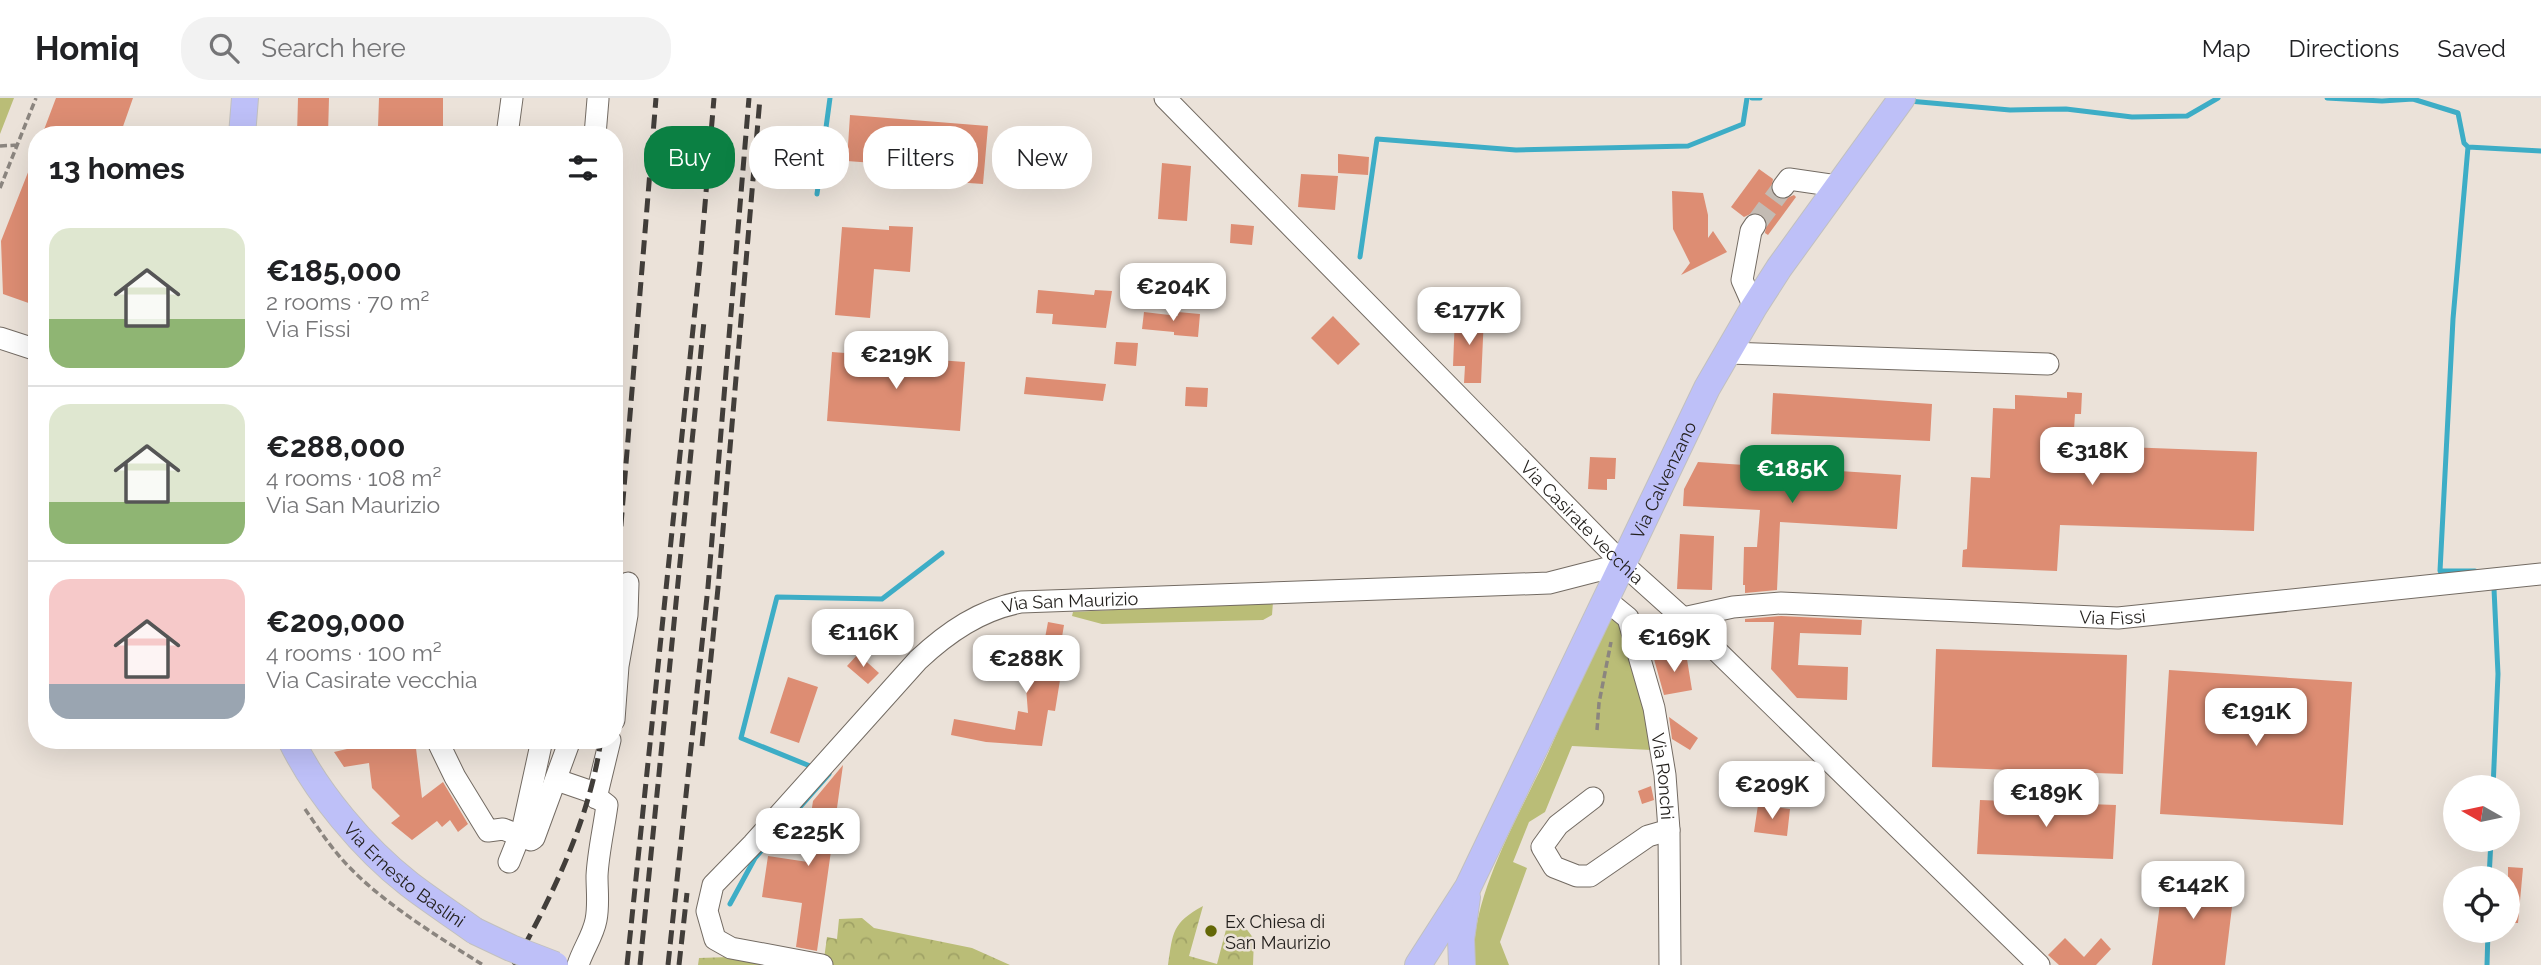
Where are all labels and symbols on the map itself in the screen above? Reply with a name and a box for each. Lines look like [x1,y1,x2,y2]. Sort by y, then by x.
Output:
pin: €204K [1124,264,1222,323]
pin: €177K [1420,288,1518,347]
pin: €219K [847,331,945,391]
street label: Via Calvenzano [1626,418,1700,542]
pin: €318K [2043,428,2141,487]
pin: €185K [1743,446,1841,505]
street label: Via Casirate vecchia [1516,456,1648,588]
street label: Via San Maurizio [1000,587,1139,617]
street label: Via Fissi [2079,605,2147,629]
pin: €116K [814,610,912,669]
pin: €169K [1625,614,1723,674]
pin: €288K [977,636,1075,695]
pin: €191K [2207,688,2305,748]
street label: Via Ronchi [1648,731,1679,820]
pin: €209K [1723,762,1821,821]
pin: €189K [1997,770,2095,829]
north arrow [2443,775,2520,852]
pin: €225K [759,808,857,868]
street label: Via Ernesto Baslini [340,817,469,931]
pin: €142K [2144,862,2242,921]
place label: Ex Chiesa di San Maurizio [1225,911,1331,953]
marker: Ex Chiesa di San Maurizio [1203,923,1219,939]

